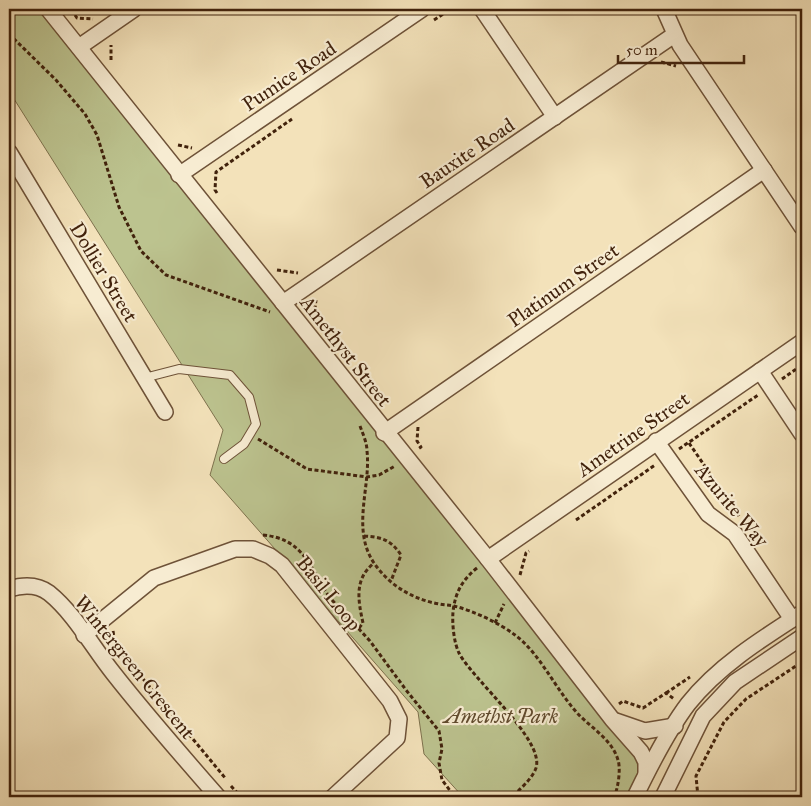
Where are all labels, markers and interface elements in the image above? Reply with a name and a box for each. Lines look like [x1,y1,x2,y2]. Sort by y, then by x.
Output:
scale bar [618,32,745,64]
street label: Pumice Road [238,36,340,116]
text: 50 m [626,41,658,59]
street label: Bauxite Road [415,113,519,193]
street label: Dollier Street [65,218,143,326]
street label: Platinum Street [503,238,623,332]
street label: Amethyst Street [295,290,397,411]
street label: Ametrine Street [571,386,694,482]
street label: Azurite Way [690,458,774,552]
street label: Basil Loop [292,551,366,635]
street label: Wintergreen Crescent [69,590,200,744]
park label: Amethst Park [442,704,558,728]

